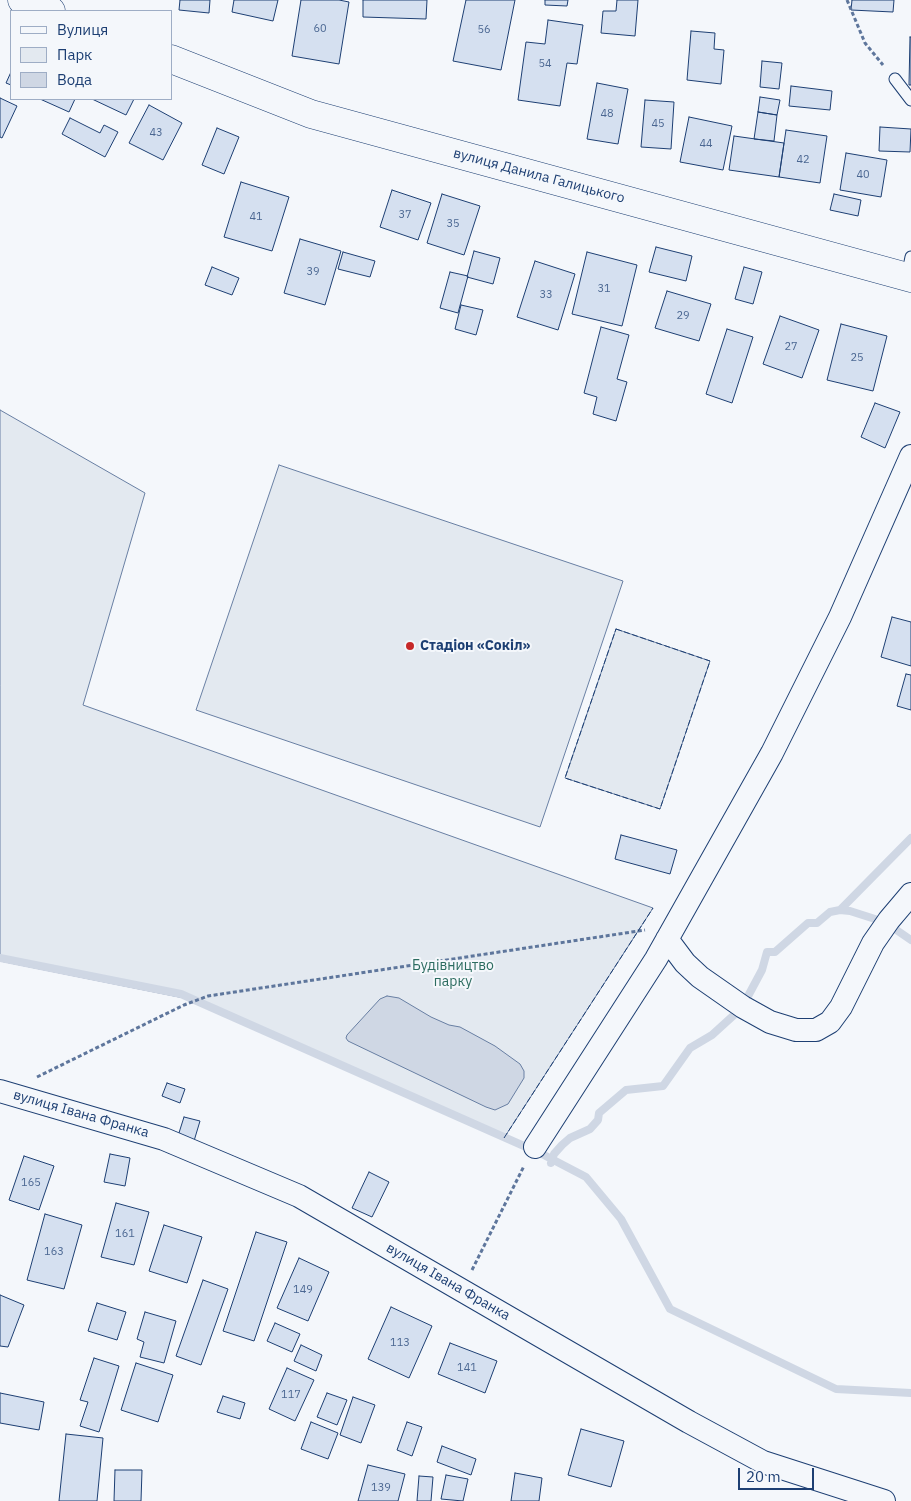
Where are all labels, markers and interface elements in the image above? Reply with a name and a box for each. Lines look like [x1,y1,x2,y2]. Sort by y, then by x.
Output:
legend [10,10,172,100]
text: Вулиця [57,20,108,39]
house number: 60 [313,22,327,36]
house number: 56 [477,23,491,37]
text: Парк [57,45,92,64]
house number: 54 [538,57,552,71]
text: Вода [57,70,92,89]
house number: 48 [600,107,614,121]
house number: 45 [651,117,665,131]
house number: 43 [149,126,163,140]
house number: 44 [699,137,713,151]
street label: вулиця Данила Галицького [451,145,627,207]
house number: 42 [796,153,810,167]
house number: 40 [856,168,870,182]
house number: 37 [398,208,412,222]
house number: 41 [249,210,263,224]
house number: 35 [446,217,460,231]
house number: 39 [306,265,320,279]
house number: 31 [597,282,611,296]
house number: 33 [539,288,553,302]
house number: 29 [676,309,690,323]
house number: 27 [784,340,798,354]
house number: 25 [850,351,864,365]
place label: Стадіон «Сокіл» [420,638,530,654]
marker: Стадіон «Сокіл» [404,640,416,652]
park label: Будівництво парку [412,958,494,990]
street label: вулиця Івана Франка [11,1087,151,1141]
house number: 165 [21,1176,41,1190]
house number: 161 [115,1227,135,1241]
street label: вулиця Івана Франка [383,1240,513,1324]
house number: 163 [44,1245,64,1259]
house number: 149 [293,1283,313,1297]
house number: 113 [390,1336,410,1350]
house number: 141 [457,1361,477,1375]
house number: 117 [281,1388,301,1402]
scale bar [741,1458,817,1490]
text: 20 m [746,1467,781,1486]
house number: 139 [371,1481,391,1495]

